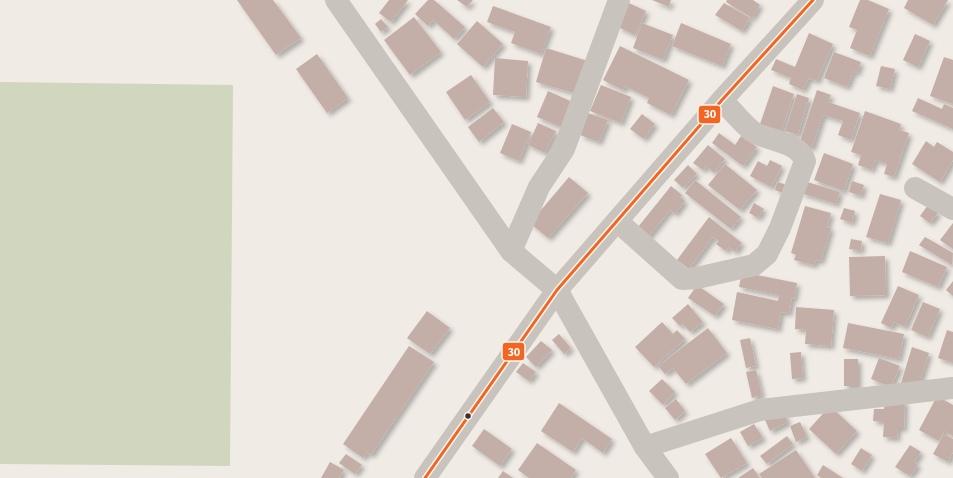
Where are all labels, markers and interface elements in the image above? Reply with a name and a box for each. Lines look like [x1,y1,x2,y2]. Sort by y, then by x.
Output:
line badge: 30 [698,105,721,124]
text: 30 [703,108,717,121]
line badge: 30 [502,342,525,361]
text: 30 [507,346,521,359]
unlabelled marker [463,411,473,421]

